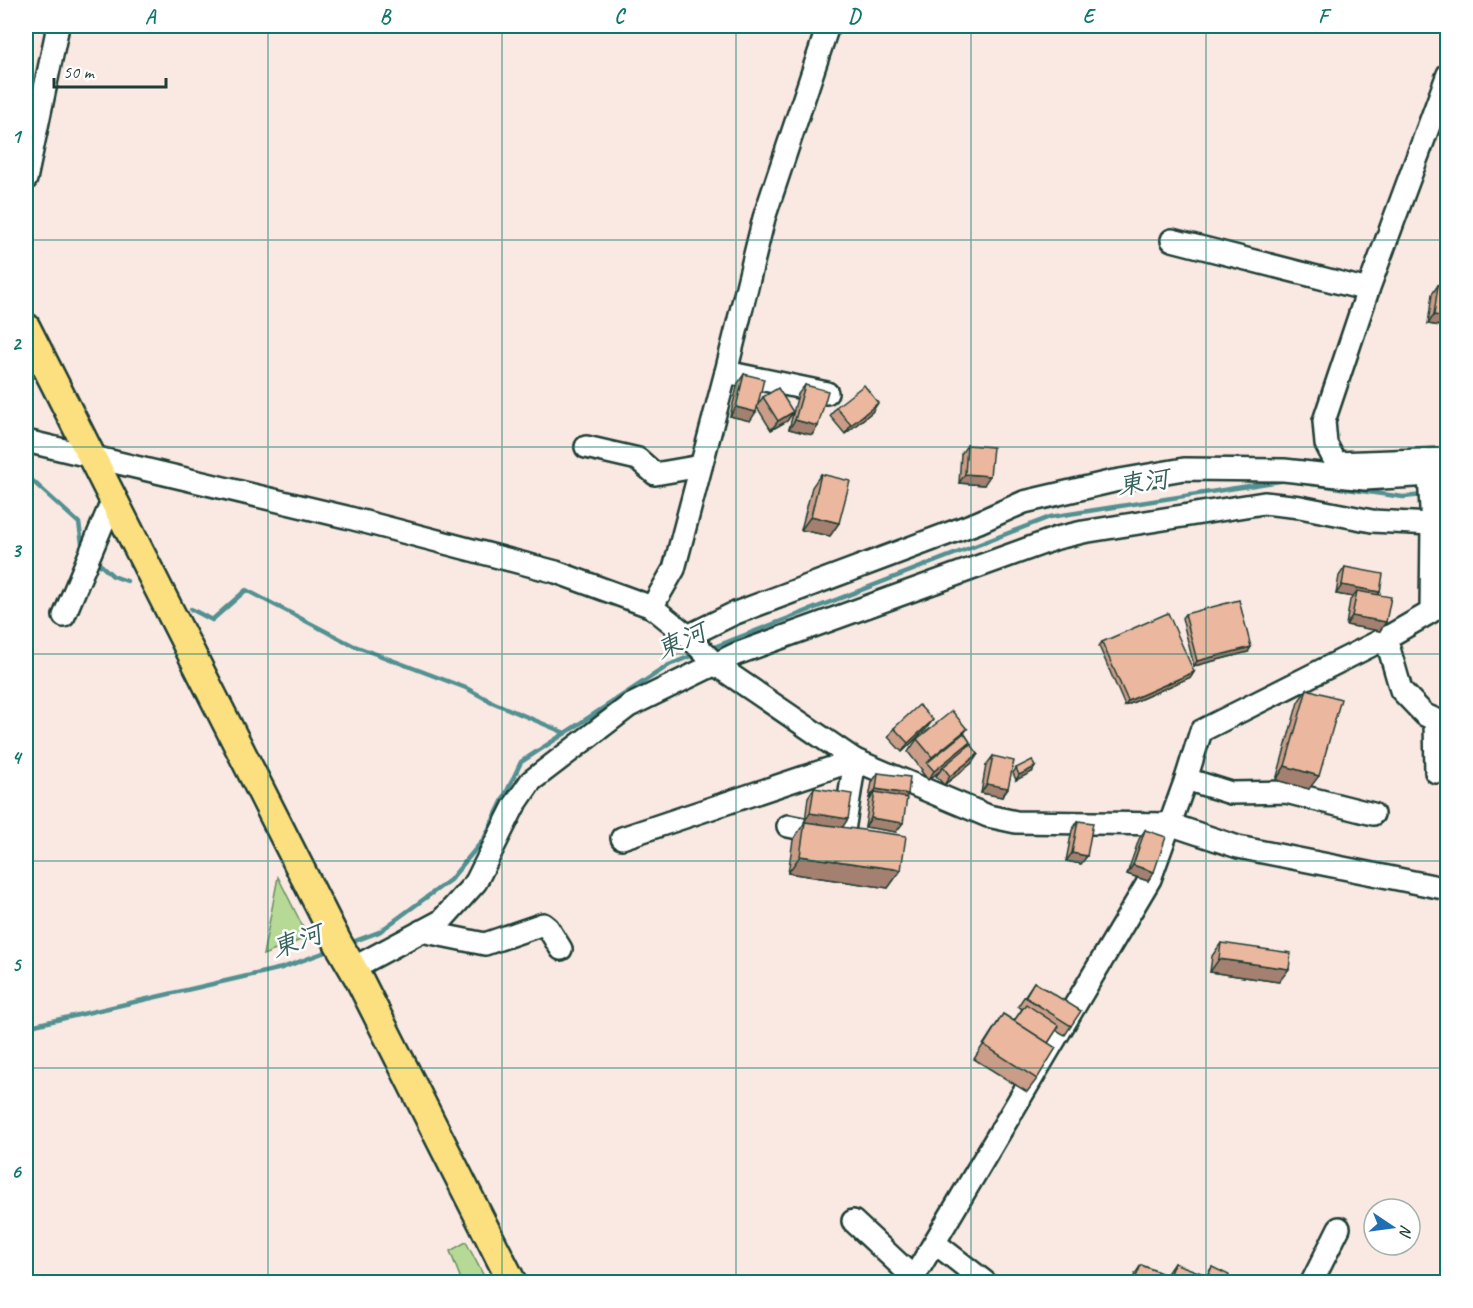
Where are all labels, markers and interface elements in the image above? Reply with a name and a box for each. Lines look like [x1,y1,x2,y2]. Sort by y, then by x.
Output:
text: A [145,4,157,29]
text: B [380,4,392,29]
text: C [614,4,626,29]
text: D [848,4,862,29]
text: E [1083,4,1097,29]
text: F [1318,4,1332,29]
scale bar [54,51,166,89]
text: 50 m [63,61,96,83]
text: 1 [12,124,23,149]
text: 2 [12,331,23,356]
water label: 東河 [1115,461,1175,502]
text: 3 [12,538,23,563]
water label: 東河 [651,614,715,667]
text: 4 [12,745,24,770]
water label: 東河 [267,916,331,965]
text: 5 [12,952,23,977]
text: 6 [11,1159,22,1184]
north arrow [1362,1197,1422,1257]
text: N [1394,1223,1416,1240]

